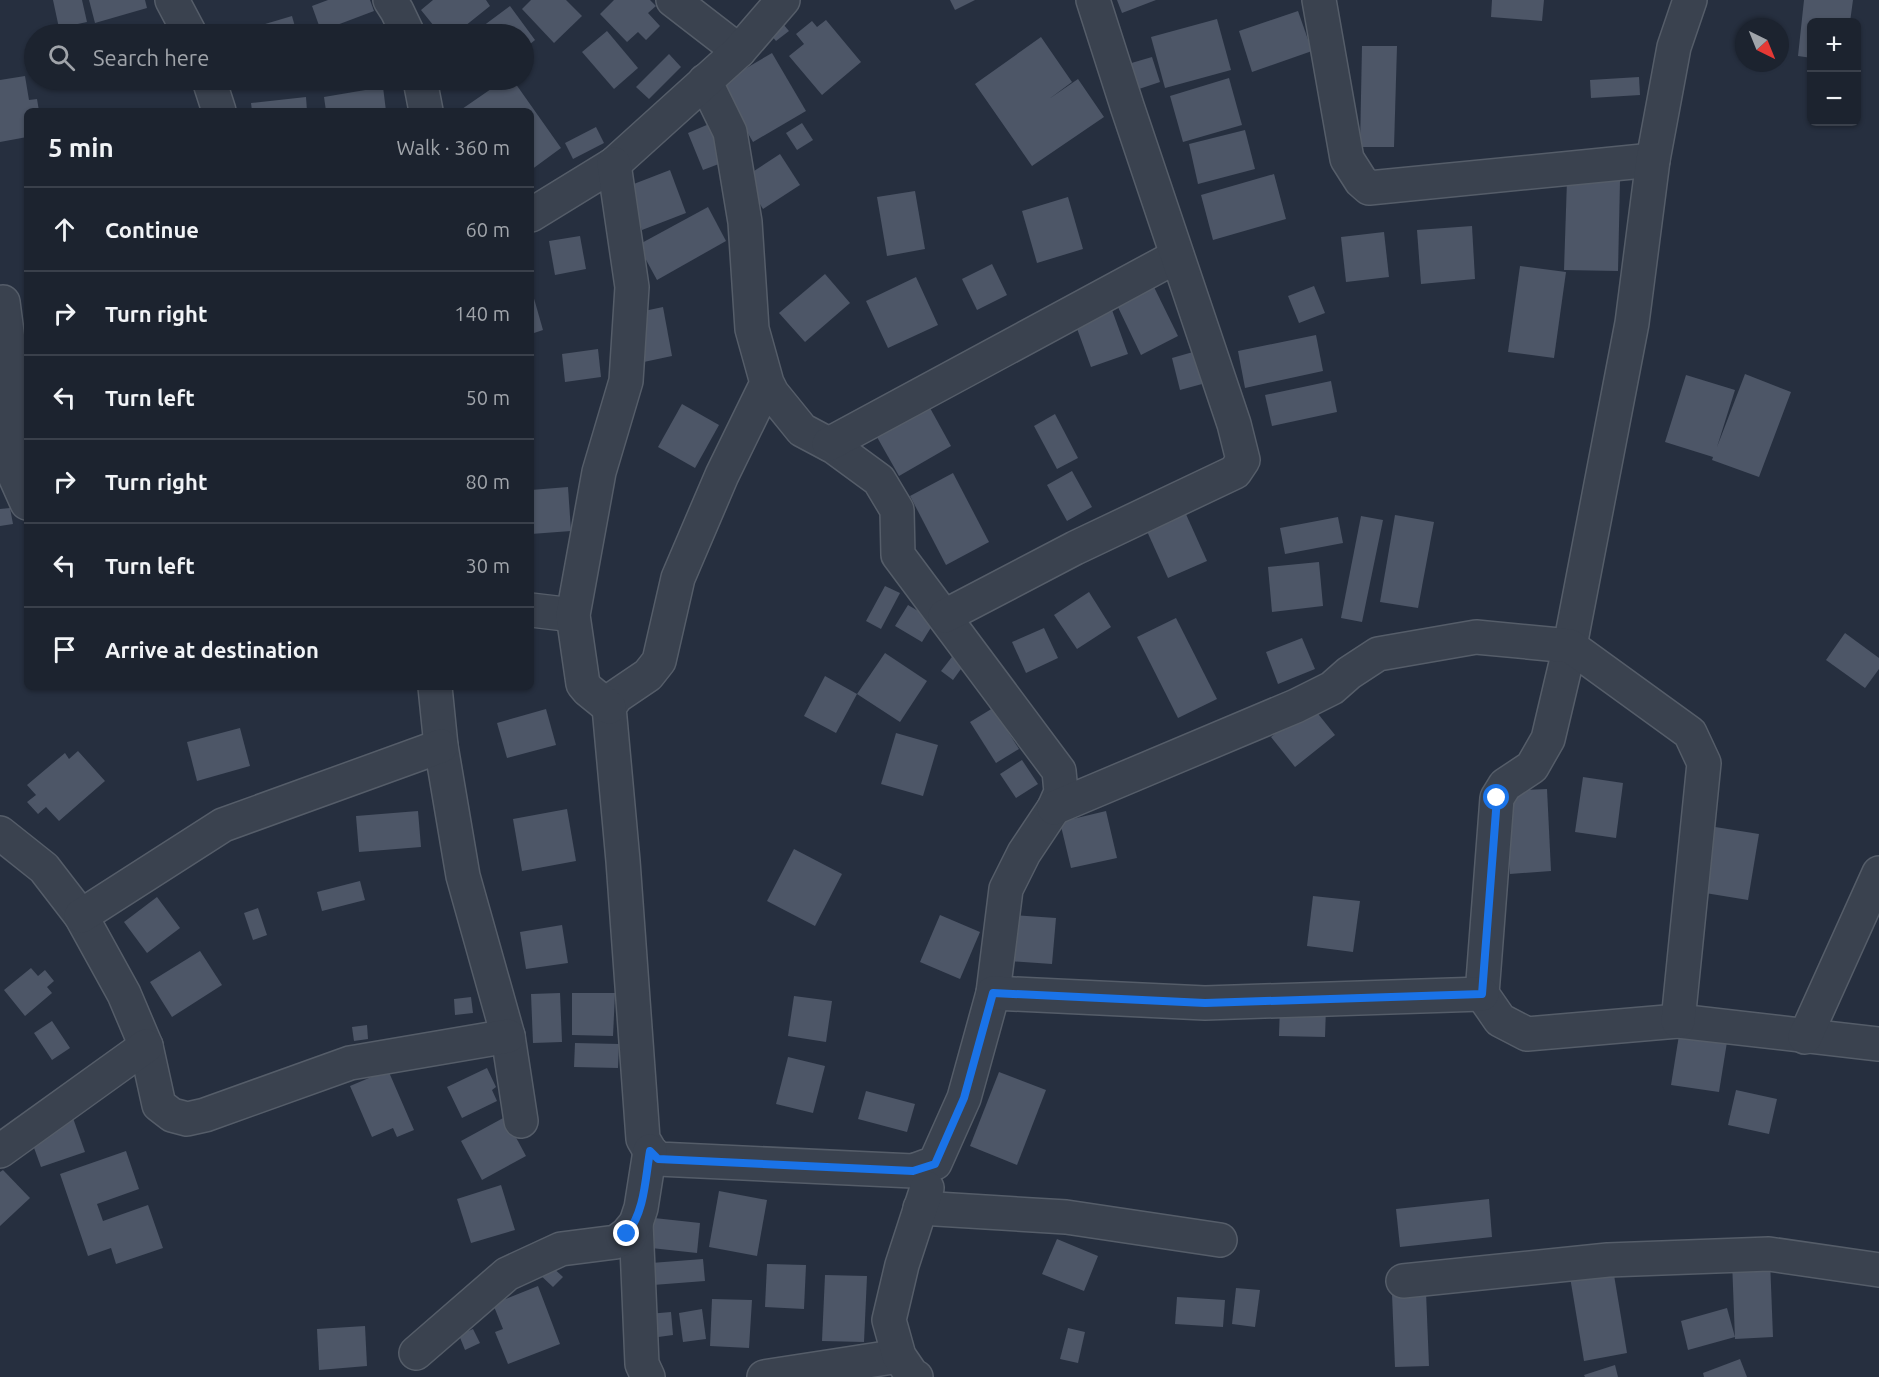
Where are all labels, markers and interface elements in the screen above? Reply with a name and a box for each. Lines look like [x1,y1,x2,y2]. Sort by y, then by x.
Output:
north arrow [1735,18,1789,72]
map controls [1807,18,1861,126]
button: + [1807,18,1861,72]
search box [24,24,534,90]
icon: search [45,41,78,74]
text: Search here [93,45,209,70]
button: − [1807,72,1861,126]
text: 5 min [48,133,114,162]
text: Walk · 360 m [397,136,510,159]
icon: ahead [48,213,81,246]
text: Continue [105,217,199,242]
text: 60 m [466,218,510,241]
icon: right [48,297,81,330]
text: Turn right [105,301,207,326]
text: 140 m [454,302,510,325]
icon: left [48,381,81,414]
text: Turn left [105,385,195,410]
text: 50 m [466,386,510,409]
icon: right [48,465,81,498]
text: Turn right [105,469,207,494]
text: 80 m [466,470,510,493]
icon: left [48,549,81,582]
text: Turn left [105,553,195,578]
text: 30 m [466,554,510,577]
icon: arrive [48,633,81,666]
text: Arrive at destination [105,637,319,662]
route start [1483,784,1509,810]
route end [613,1220,639,1246]

